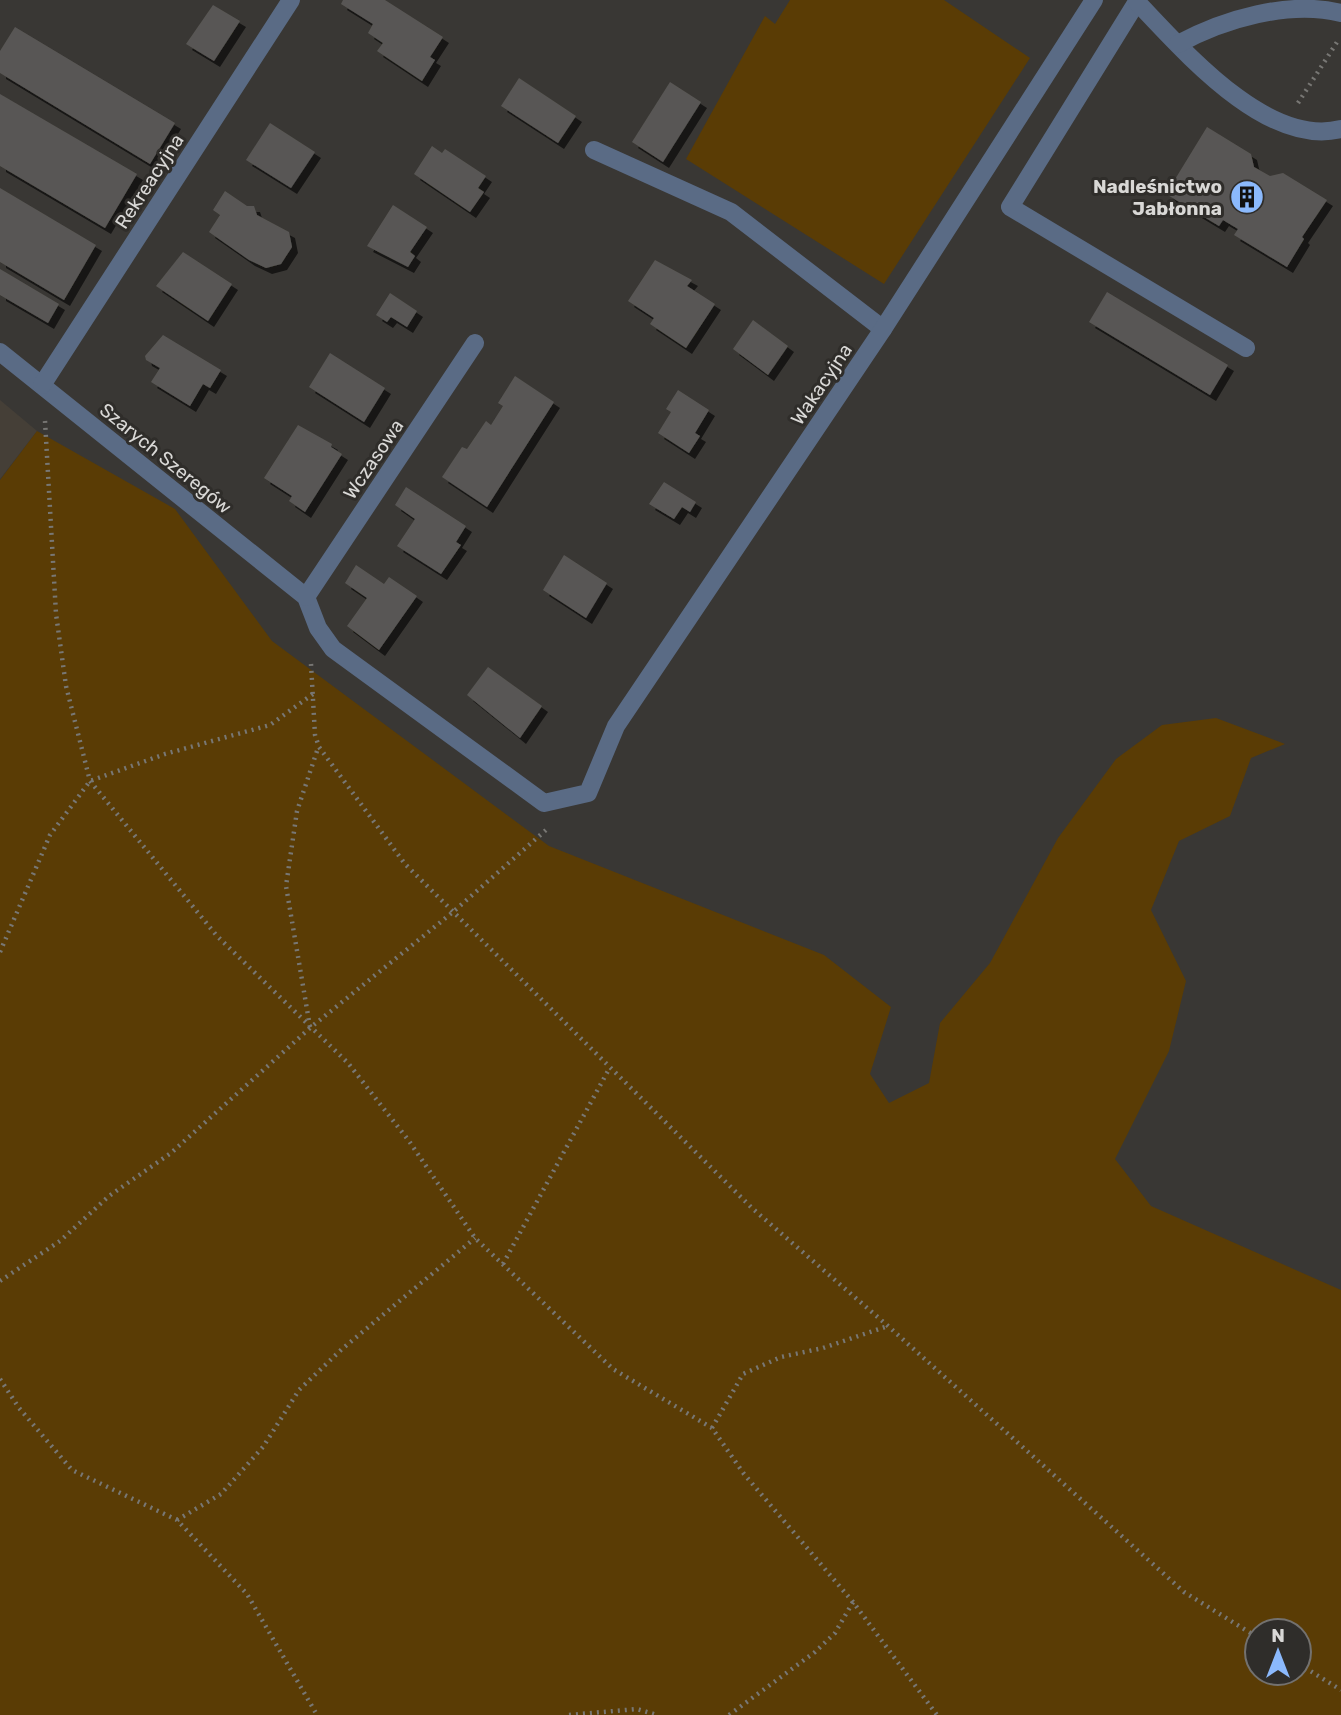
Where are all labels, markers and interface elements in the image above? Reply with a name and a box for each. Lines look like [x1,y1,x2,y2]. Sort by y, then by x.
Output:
street label: Rekreacyjna [110,130,189,233]
place label: Nadleśnictwo Jabłonna [1093,175,1222,220]
building icon: Nadleśnictwo Jabłonna [1228,178,1266,216]
street label: Wakacyjna [786,339,857,429]
street label: Szarych Szeregów [95,398,236,519]
street label: Wczasowa [338,415,408,504]
north arrow [1243,1617,1313,1687]
text: N [1271,1624,1285,1647]

